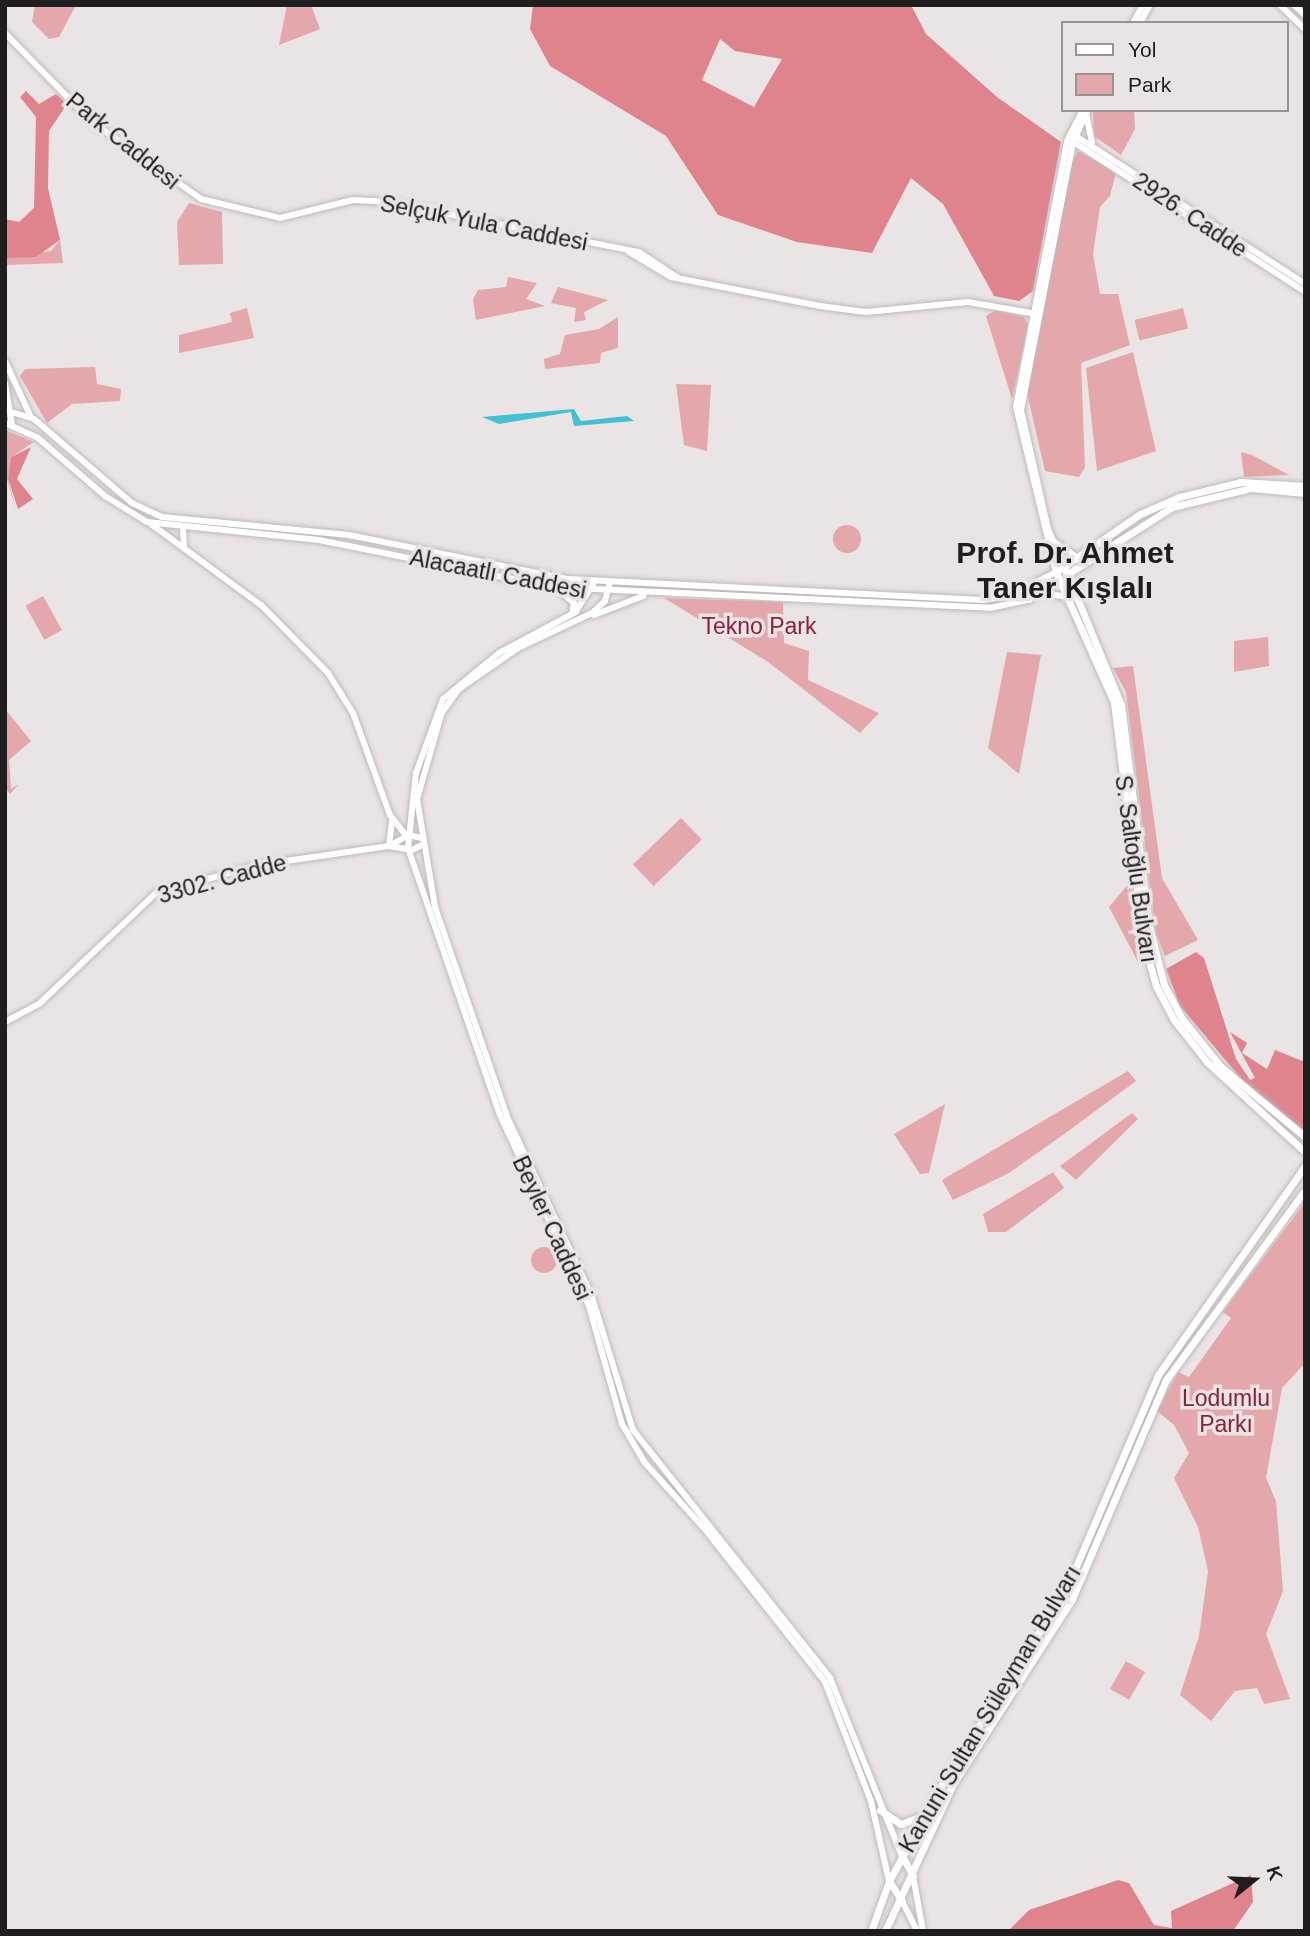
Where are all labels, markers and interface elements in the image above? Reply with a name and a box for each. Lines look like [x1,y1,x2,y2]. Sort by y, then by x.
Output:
legend [1062,21,1289,112]
text: Yol [1128,38,1156,61]
text: Park [1128,73,1171,96]
street label: Park Caddesi [61,87,185,195]
street label: 2926. Cadde [1128,167,1252,263]
street label: Selçuk Yula Caddesi [378,189,590,257]
district label: Prof. Dr. Ahmet Taner Kışlalı [956,535,1174,606]
street label: Alacaatlı Caddesi [408,543,588,605]
park label: Tekno Park [701,612,817,640]
street label: S. Saltoğlu Bulvarı [1109,773,1163,965]
street label: 3302. Cadde [155,849,289,909]
street label: Beyler Caddesi [507,1151,597,1305]
park label: Lodumlu Parkı [1182,1384,1270,1438]
street label: Kanuni Sultan Süleyman Bulvarı [893,1561,1087,1857]
north arrow [1219,1845,1289,1915]
text: K [1262,1864,1287,1883]

